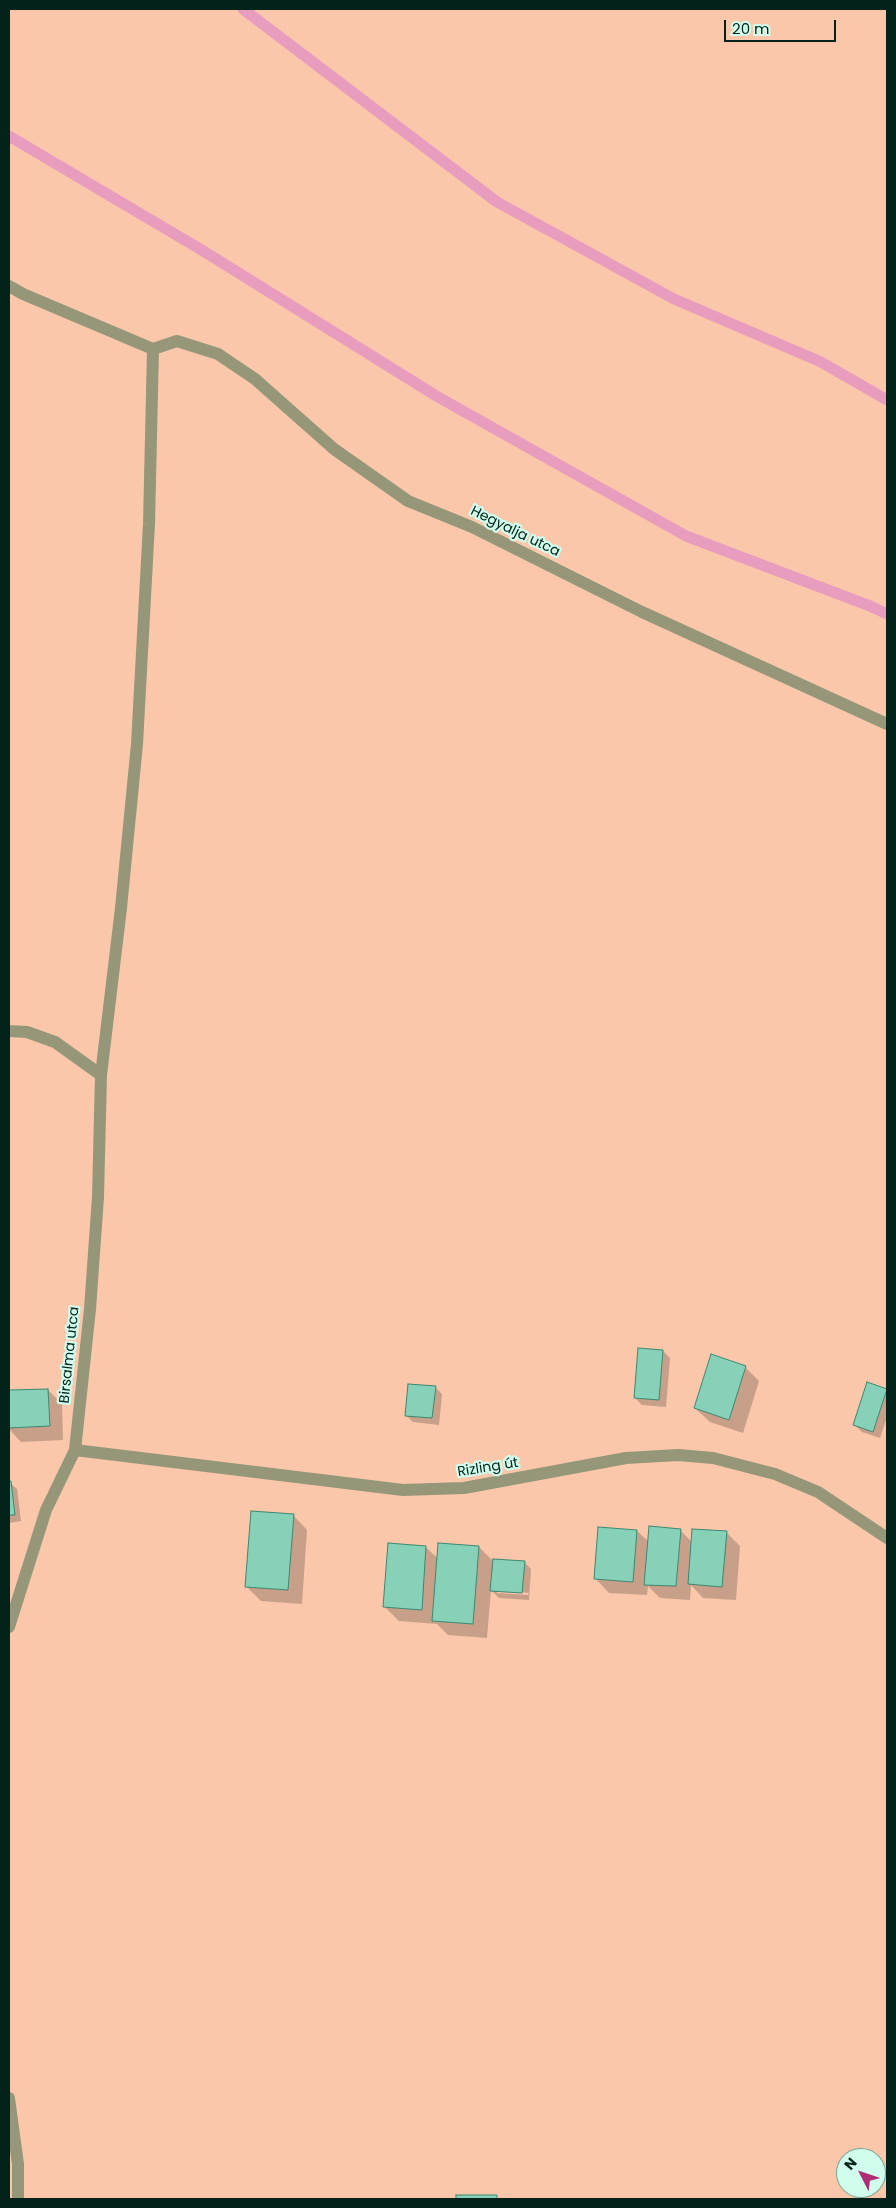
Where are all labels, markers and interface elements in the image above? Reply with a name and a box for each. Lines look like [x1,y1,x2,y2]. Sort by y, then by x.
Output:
scale bar [726,10,838,42]
text: 20 m [732,18,770,39]
street label: Hegyalja utca [468,503,562,561]
street label: Birsalma utca [57,1306,83,1404]
street label: Rizling út [456,1455,520,1481]
north arrow [836,2148,886,2198]
text: N [839,2153,861,2174]

